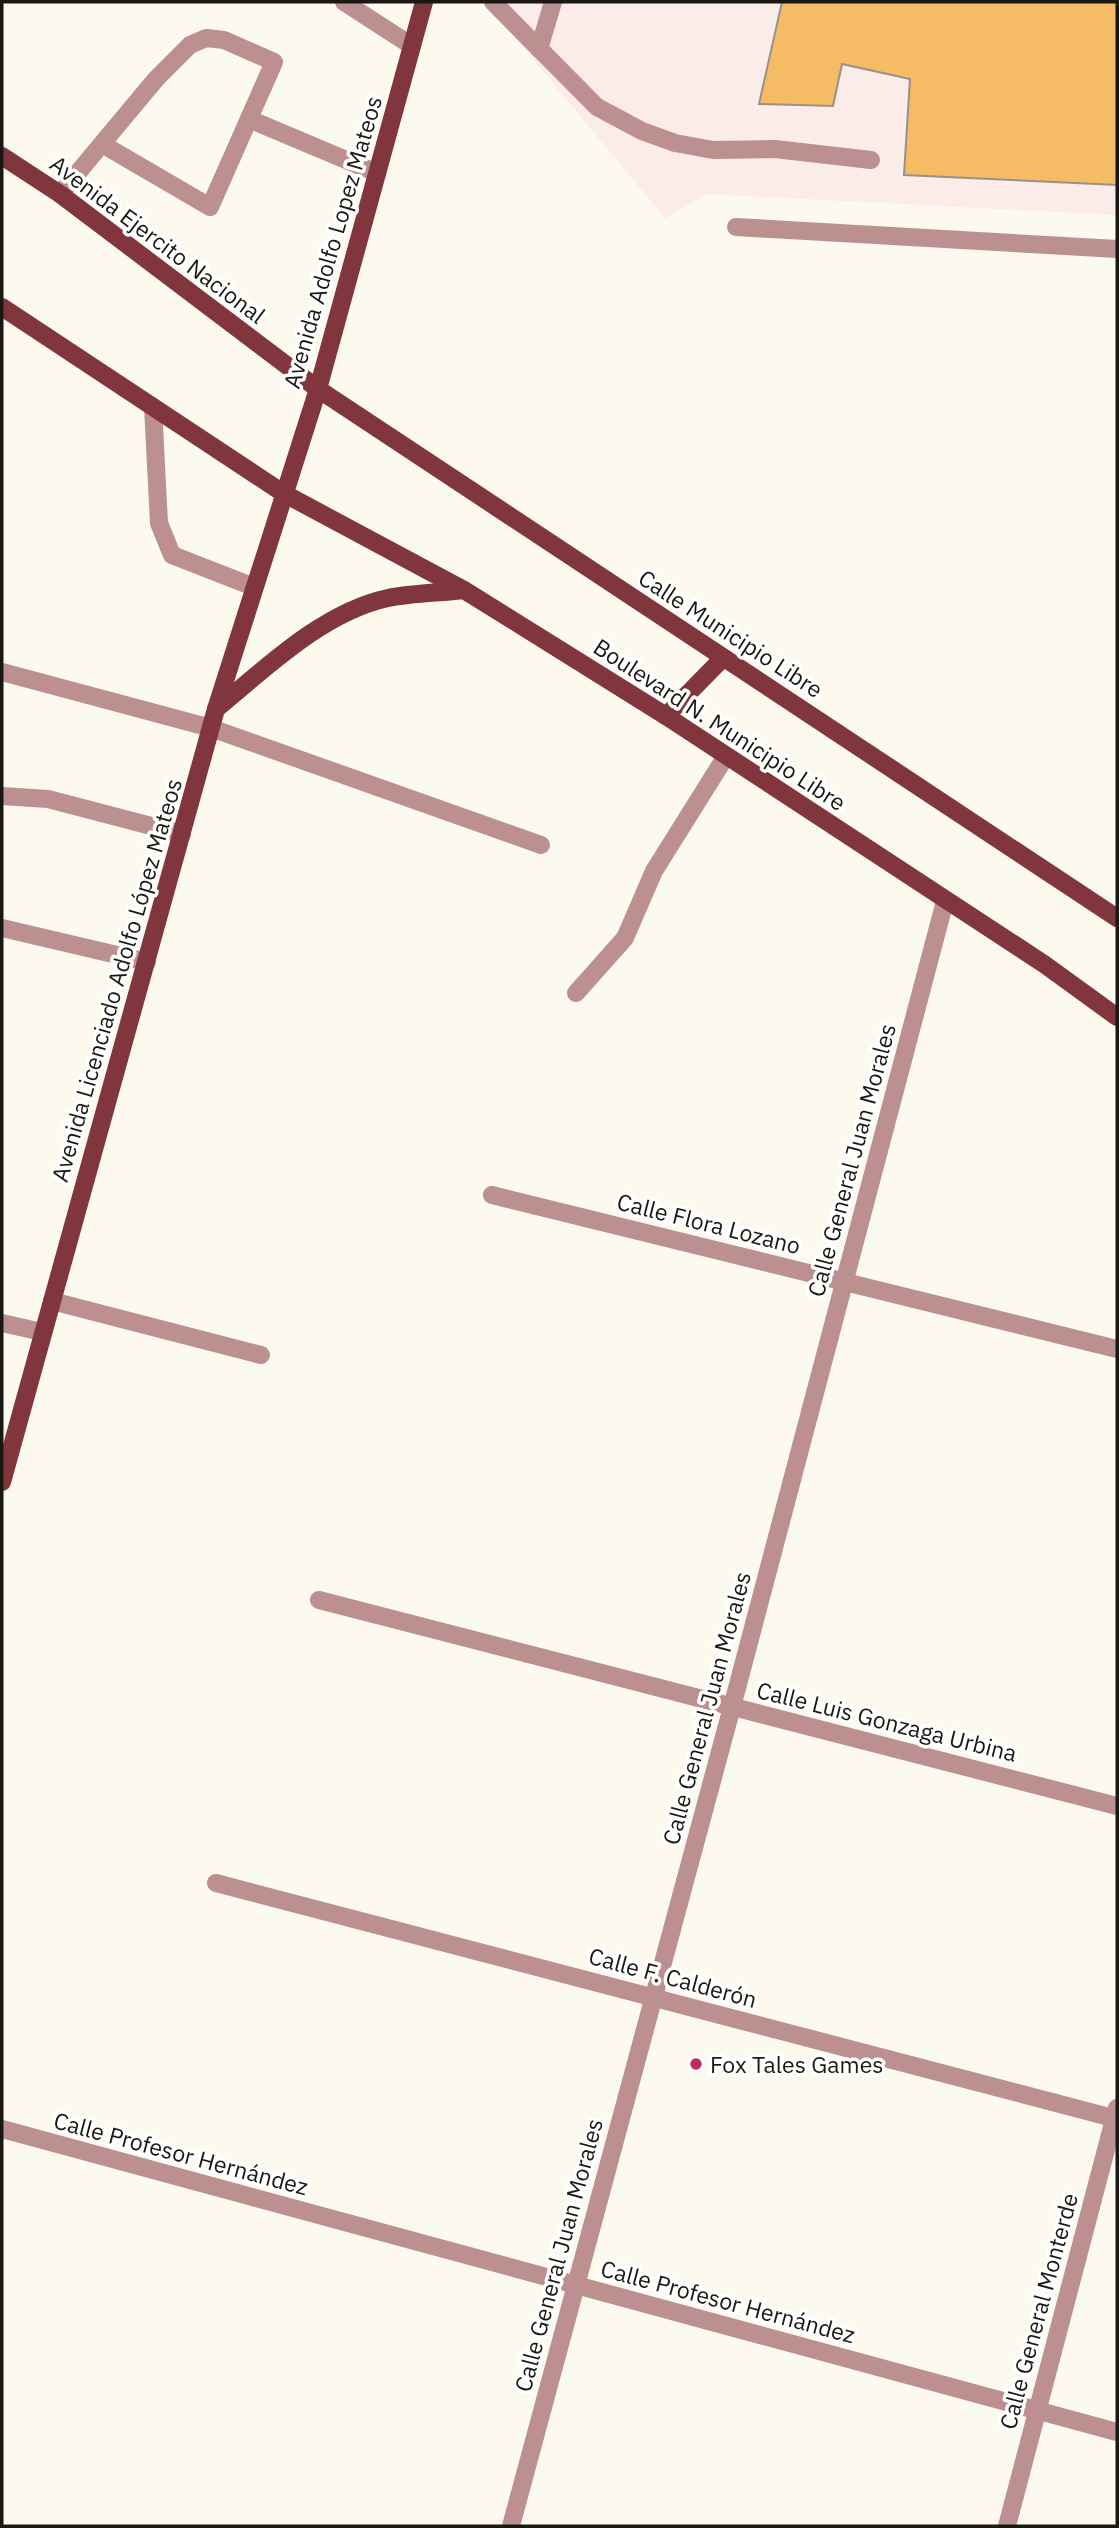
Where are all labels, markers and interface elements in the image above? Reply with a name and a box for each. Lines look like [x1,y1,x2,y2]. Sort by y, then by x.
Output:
street label: Avenida Adolfo Lopez Mateos [276,92,388,392]
street label: Avenida Ejercito Nacional [44,148,272,330]
street label: Calle Municipio Libre [633,562,829,704]
street label: Boulevard N. Municipio Libre [588,631,852,817]
street label: Avenida Licenciado Adolfo López Mateos [44,775,188,1185]
street label: Calle General Juan Morales [800,1020,902,1300]
street label: Calle Flora Lozano [614,1186,804,1260]
street label: Calle General Juan Morales [655,1568,757,1848]
street label: Calle Luis Gonzaga Urbina [754,1674,1020,1768]
street label: Calle F. Calderón [586,1940,760,2014]
place label: Fox Tales Games [710,2049,884,2079]
marker: Fox Tales Games [688,2056,704,2072]
street label: Calle Profesor Hernández [51,2105,311,2201]
street label: Calle General Juan Morales [507,2115,609,2395]
street label: Calle General Monterde [992,2190,1084,2432]
street label: Calle Profesor Hernández [598,2253,858,2349]

